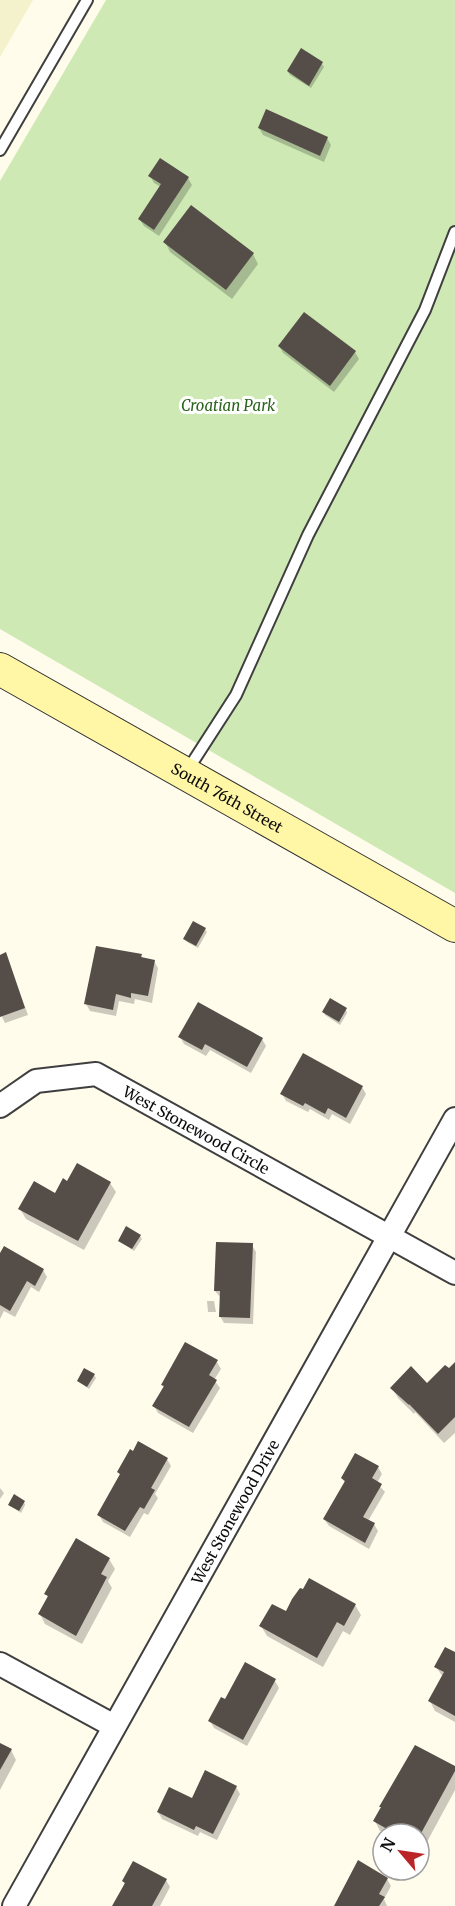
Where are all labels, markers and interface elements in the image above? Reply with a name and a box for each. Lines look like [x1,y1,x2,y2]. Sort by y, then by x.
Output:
park label: Croatian Park [181,396,276,415]
street label: South 76th Street [168,758,287,836]
street label: West Stonewood Circle [119,1081,273,1178]
street label: West Stonewood Drive [186,1436,283,1588]
north arrow [371,1822,431,1882]
text: N [376,1834,400,1855]

